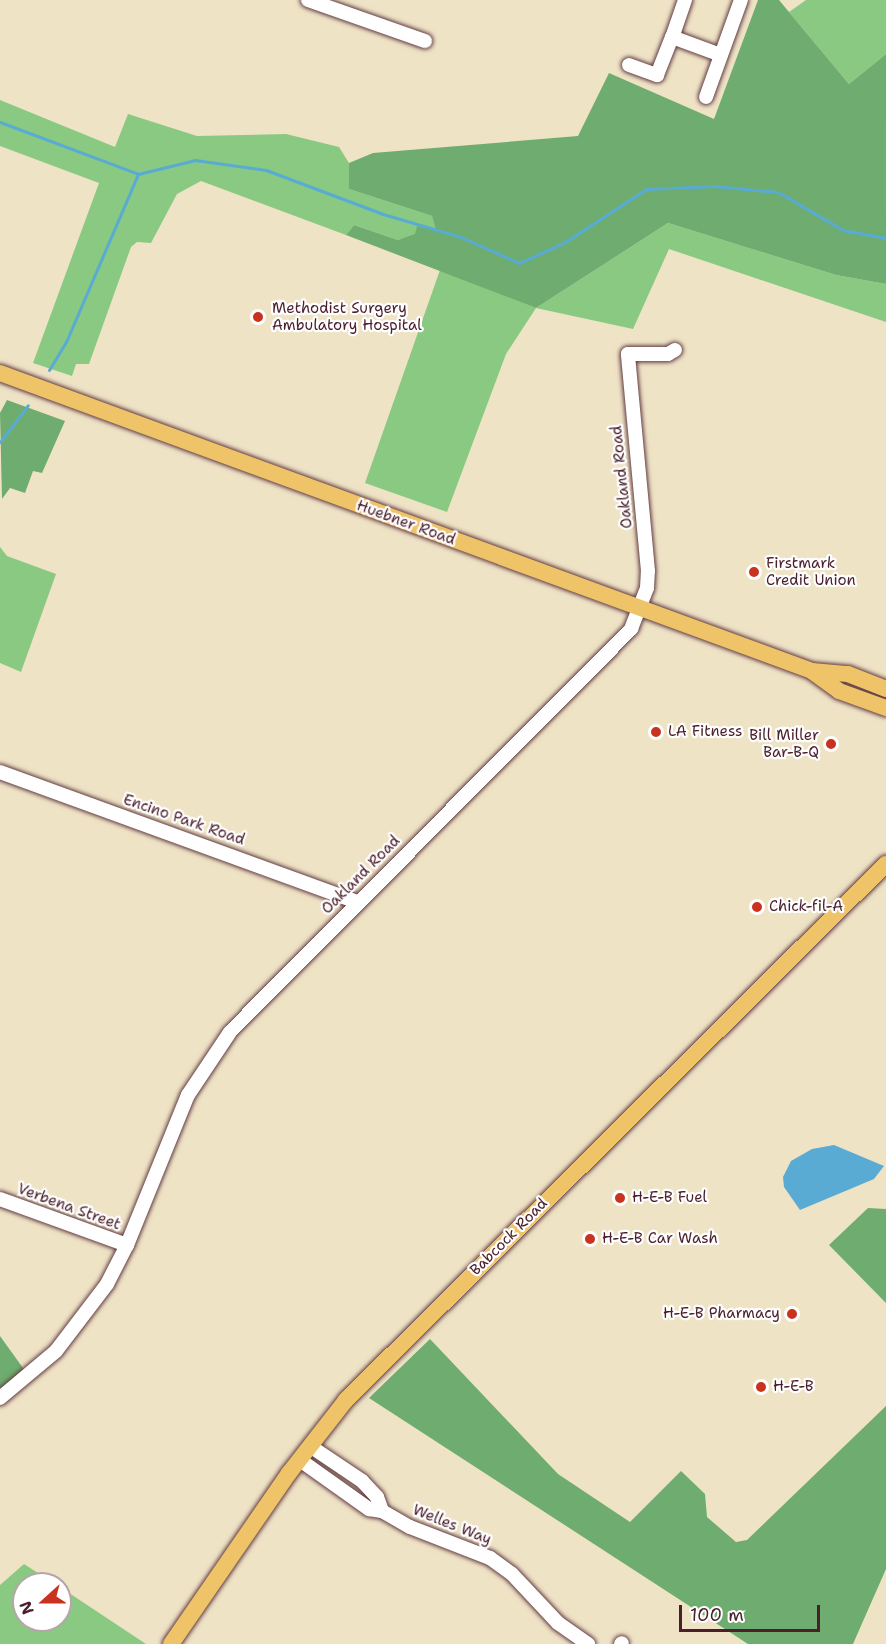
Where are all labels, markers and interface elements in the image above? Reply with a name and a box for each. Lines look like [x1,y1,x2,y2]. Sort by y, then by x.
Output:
place label: Methodist Surgery Ambulatory Hospital [272,299,422,334]
marker: Methodist Surgery Ambulatory Hospital [249,308,267,326]
street label: Oakland Road [608,425,636,529]
street label: Huebner Road [354,497,458,549]
place label: Firstmark Credit Union [766,554,856,589]
marker: Firstmark Credit Union [747,565,761,579]
place label: LA Fitness [668,723,742,741]
marker: LA Fitness [649,725,663,739]
place label: Bill Miller Bar-B-Q [749,726,819,761]
marker: Bill Miller Bar-B-Q [824,737,838,751]
street label: Encino Park Road [121,791,247,849]
street label: Oakland Road [318,832,404,918]
place label: Chick-fil-A [769,898,843,916]
marker: Chick-fil-A [750,900,764,914]
street label: Verbena Street [15,1180,123,1234]
place label: H-E-B Fuel [632,1189,707,1207]
marker: H-E-B Fuel [613,1191,627,1205]
street label: Babcock Road [467,1195,551,1279]
place label: H-E-B Car Wash [602,1230,718,1248]
marker: H-E-B Car Wash [583,1232,597,1246]
place label: H-E-B Pharmacy [663,1305,780,1323]
marker: H-E-B Pharmacy [785,1307,799,1321]
place label: H-E-B [773,1378,814,1396]
marker: H-E-B [754,1380,768,1394]
street label: Welles Way [410,1501,494,1549]
north arrow [12,1572,72,1632]
scale bar [682,1593,823,1631]
text: N [15,1598,39,1618]
text: 100 m [690,1603,744,1627]

